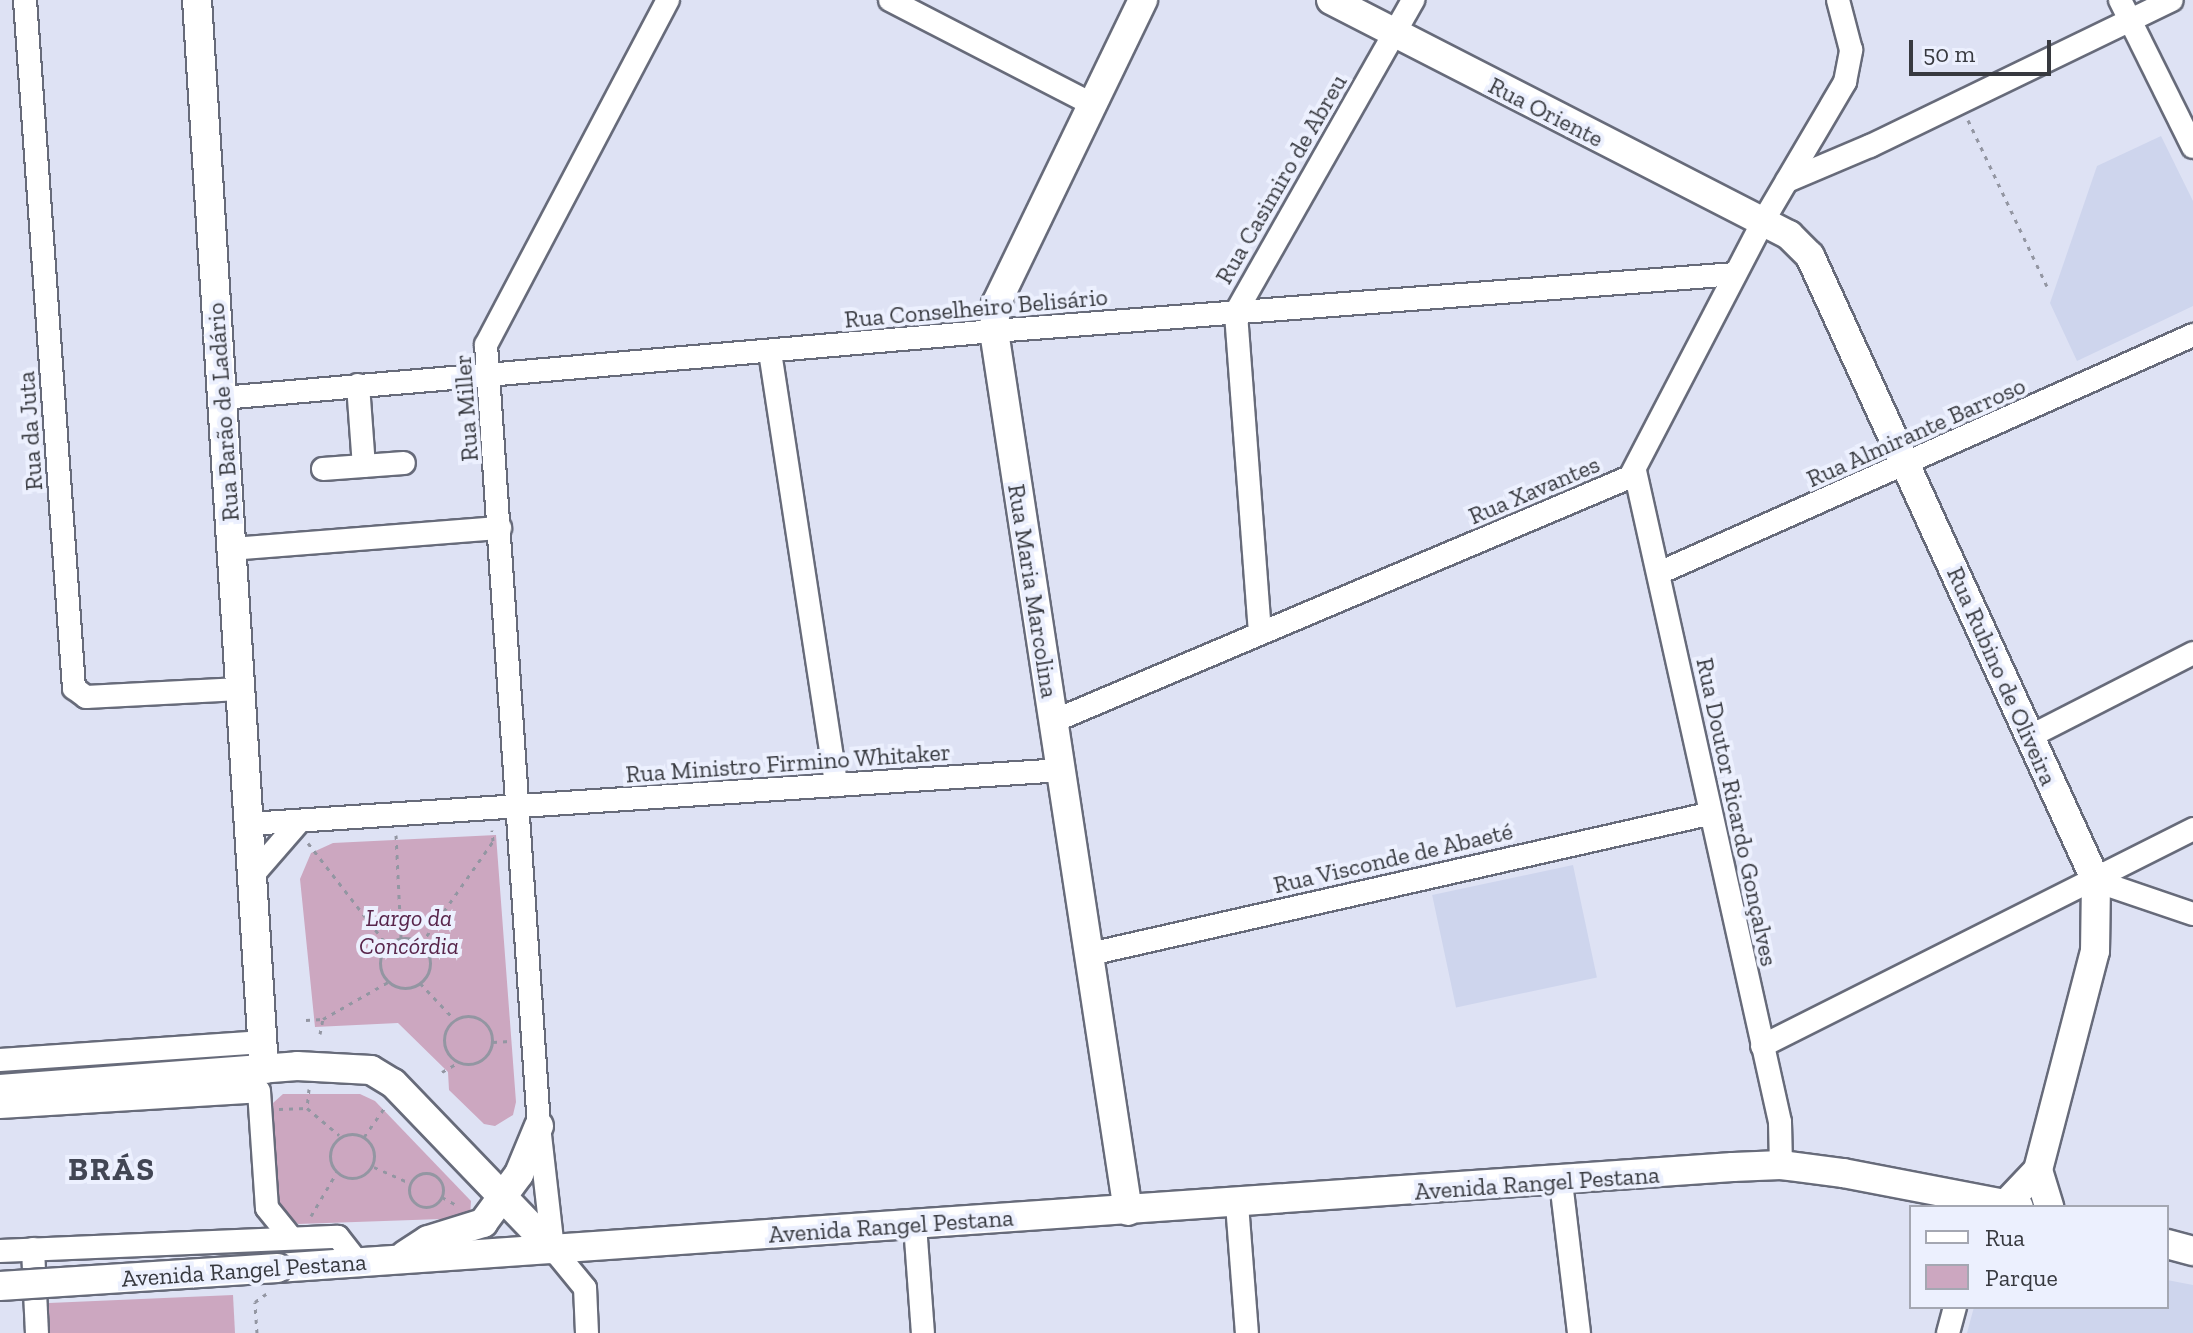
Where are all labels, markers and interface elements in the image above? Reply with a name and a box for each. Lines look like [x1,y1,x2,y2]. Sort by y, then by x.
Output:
scale bar [1913,24,2055,74]
text: 50 m [1923,39,1975,68]
street label: Rua Casimiro de Abreu [1209,69,1353,289]
street label: Rua Oriente [1484,71,1608,153]
street label: Rua Conselheiro Belisário [843,282,1109,334]
street label: Rua Barão de Ladário [201,302,245,522]
street label: Rua Miller [448,353,484,463]
street label: Rua da Juta [11,370,49,492]
street label: Rua Almirante Barroso [1802,371,2030,493]
street label: Rua Xavantes [1464,449,1604,531]
street label: Rua Maria Marcolina [1002,482,1064,700]
street label: Rua Rubino de Oliveira [1941,562,2063,790]
street label: Rua Doutor Ricardo Gonçalves [1690,655,1784,969]
street label: Rua Ministro Firmino Whitaker [624,737,952,789]
street label: Rua Visconde de Abaeté [1270,816,1516,900]
park label: Largo da Concórdia [359,904,459,960]
district label: BRÁS [68,1150,156,1188]
street label: Avenida Rangel Pestana [1414,1160,1660,1206]
street label: Avenida Rangel Pestana [768,1203,1014,1249]
legend [1909,1205,2169,1309]
text: Rua [1985,1223,2025,1252]
street label: Avenida Rangel Pestana [121,1247,367,1293]
text: Parque [1985,1263,2058,1292]

